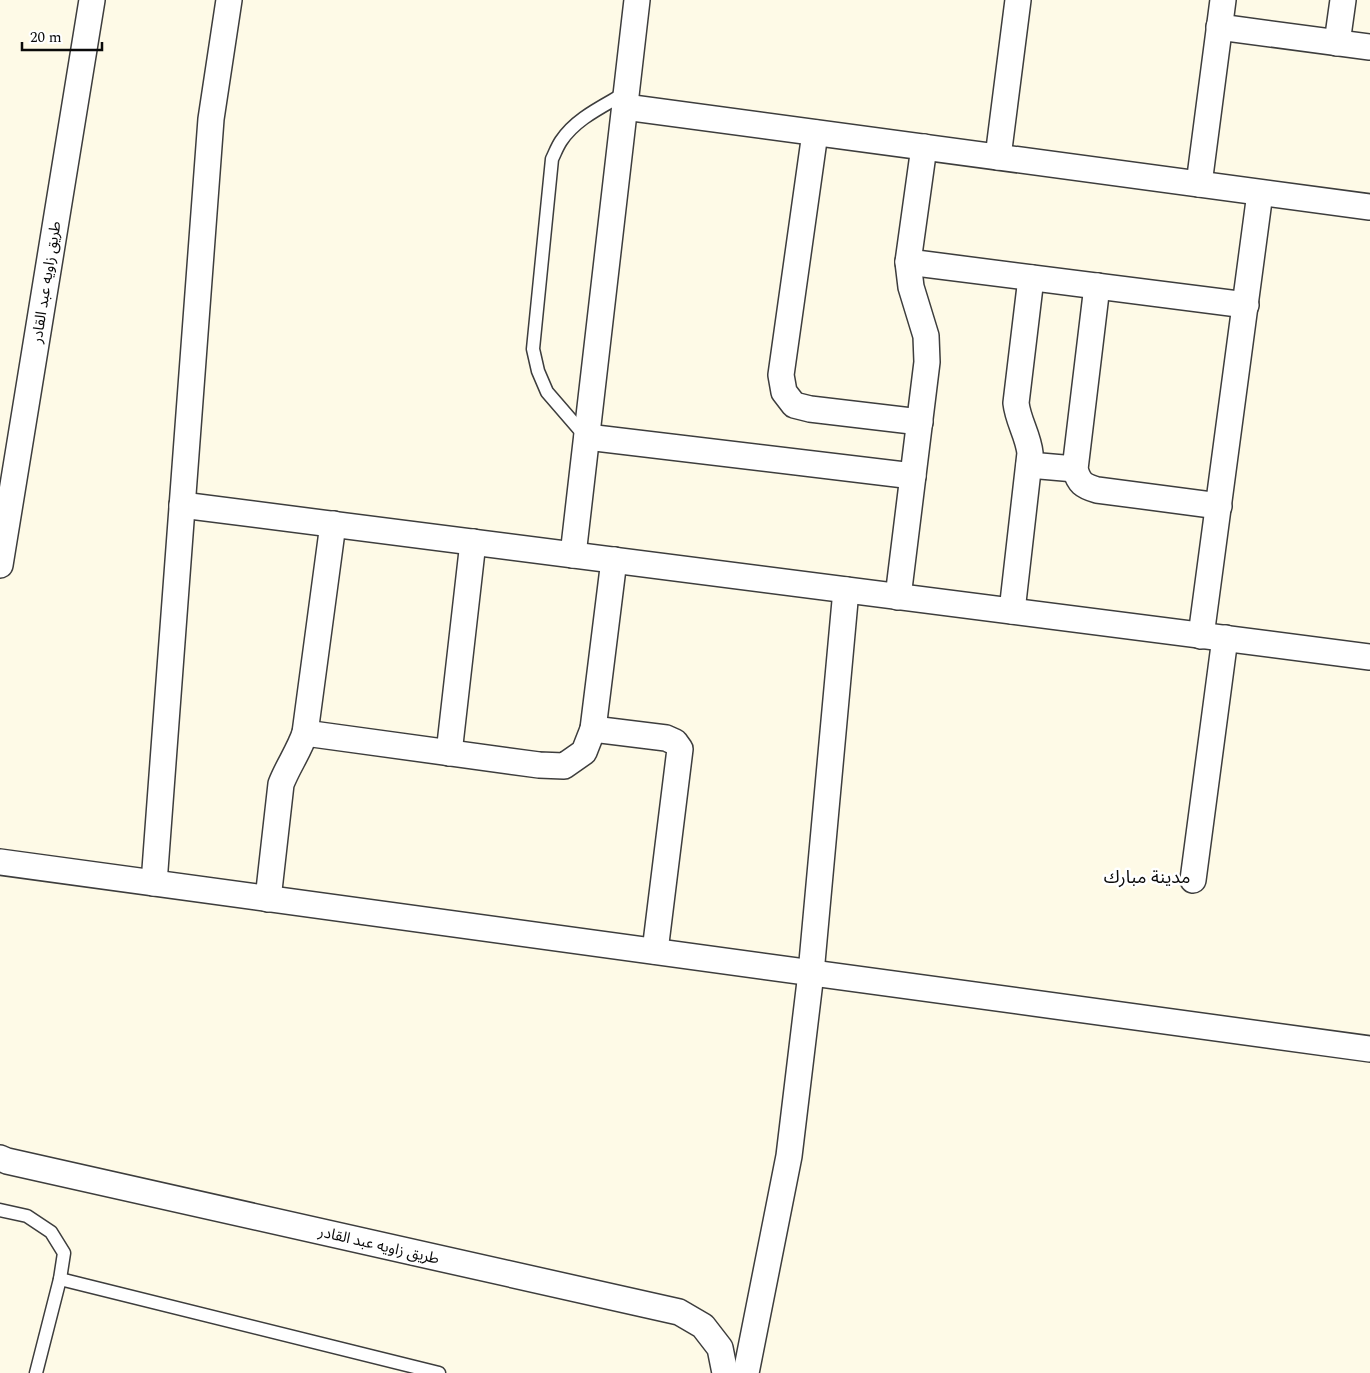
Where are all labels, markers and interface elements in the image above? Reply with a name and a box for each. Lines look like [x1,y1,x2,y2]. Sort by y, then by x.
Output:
scale bar [22,20,102,52]
text: 20 m [30,26,62,49]
street label: طريق زاويه عبد القادر [25,219,67,346]
district label: مدينة مبارك [1104,864,1190,891]
street label: طريق زاويه عبد القادر [315,1220,442,1271]

